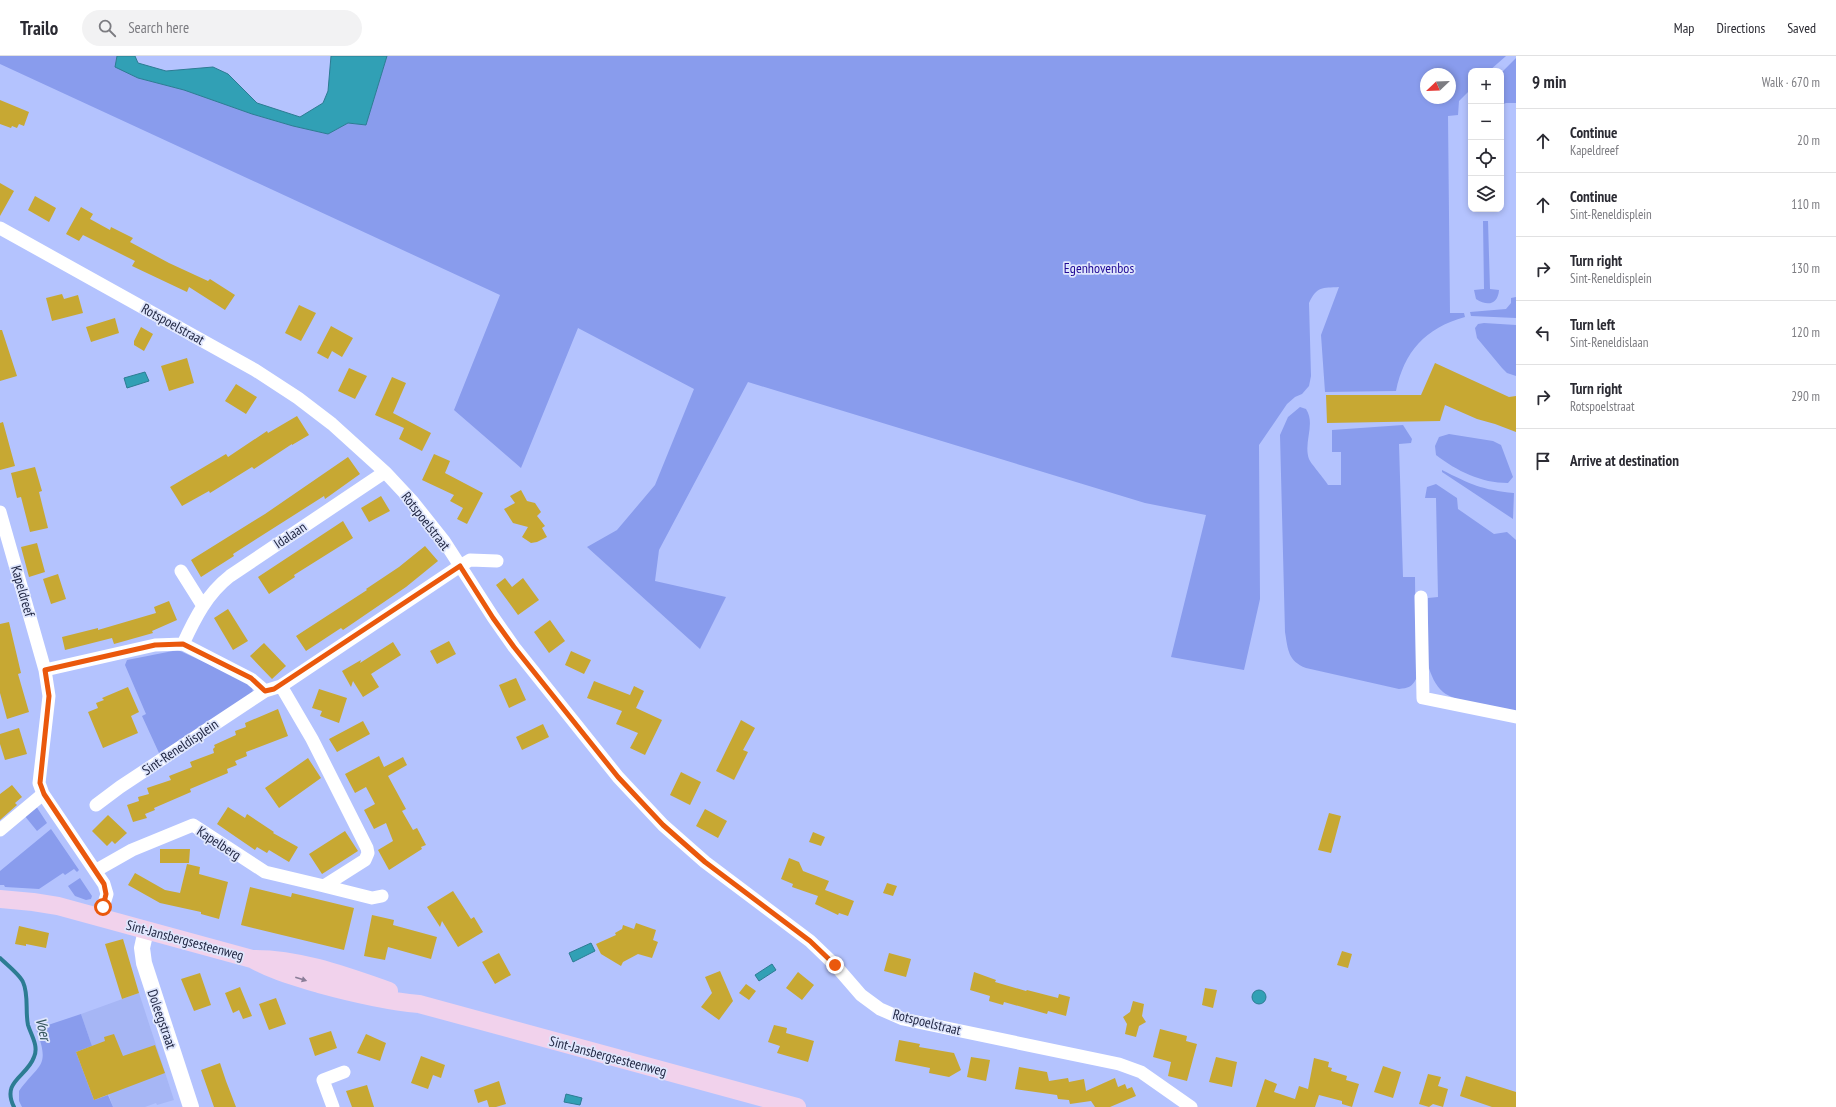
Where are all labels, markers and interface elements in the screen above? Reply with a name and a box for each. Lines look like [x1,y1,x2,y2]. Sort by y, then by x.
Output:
search box [82,10,362,46]
text: Trailo [20,16,58,40]
icon: search [96,17,118,39]
text: Search here [128,18,189,37]
text: Map [1674,19,1694,37]
text: Directions [1716,19,1765,37]
text: Saved [1787,19,1816,37]
north arrow [1420,68,1456,104]
map controls [1468,68,1504,212]
button: + [1468,68,1504,104]
text: 9 min [1532,71,1566,93]
text: Walk · 670 m [1762,74,1820,91]
button: − [1468,104,1504,140]
text: Continue [1570,123,1617,142]
icon: ahead [1532,130,1554,152]
text: 20 m [1797,132,1820,149]
button: locate [1468,140,1504,176]
text: Kapeldreef [1570,142,1619,159]
button: layers [1468,176,1504,212]
text: Continue [1570,187,1617,206]
icon: ahead [1532,194,1554,216]
text: 110 m [1791,196,1820,213]
text: Sint-Reneldisplein [1570,206,1652,223]
text: Turn right [1570,251,1622,270]
icon: right [1532,258,1554,280]
park label: Egenhovenbos [1064,259,1134,277]
text: 130 m [1791,260,1820,277]
text: Sint-Reneldisplein [1570,270,1652,287]
street label: Rotspoelstraat [138,299,208,349]
text: Turn left [1570,315,1615,334]
icon: left [1532,322,1554,344]
text: 120 m [1791,324,1820,341]
text: Sint-Reneldislaan [1570,334,1648,351]
text: Turn right [1570,379,1622,398]
icon: right [1532,386,1554,408]
text: 290 m [1791,388,1820,405]
text: Rotspoelstraat [1570,398,1635,415]
icon: arrive [1532,450,1554,472]
text: Arrive at destination [1570,451,1679,470]
street label: Rotspoelstraat [398,488,455,554]
street label: Idalaan [270,518,310,552]
street label: Kapeldreef [7,563,39,619]
street label: Sint-Reneldisplein [138,715,222,779]
street label: Kapelberg [194,822,244,864]
route start [94,898,112,916]
street label: Sint-Jansbergsesteenweg [124,916,246,964]
route end [826,956,844,974]
one-way arrow [295,976,307,982]
street label: Doleegstraat [143,987,181,1051]
street label: Rotspoelstraat [891,1005,963,1039]
water label: Voer [32,1016,56,1044]
street label: Sint-Jansbergsesteenweg [547,1032,669,1080]

